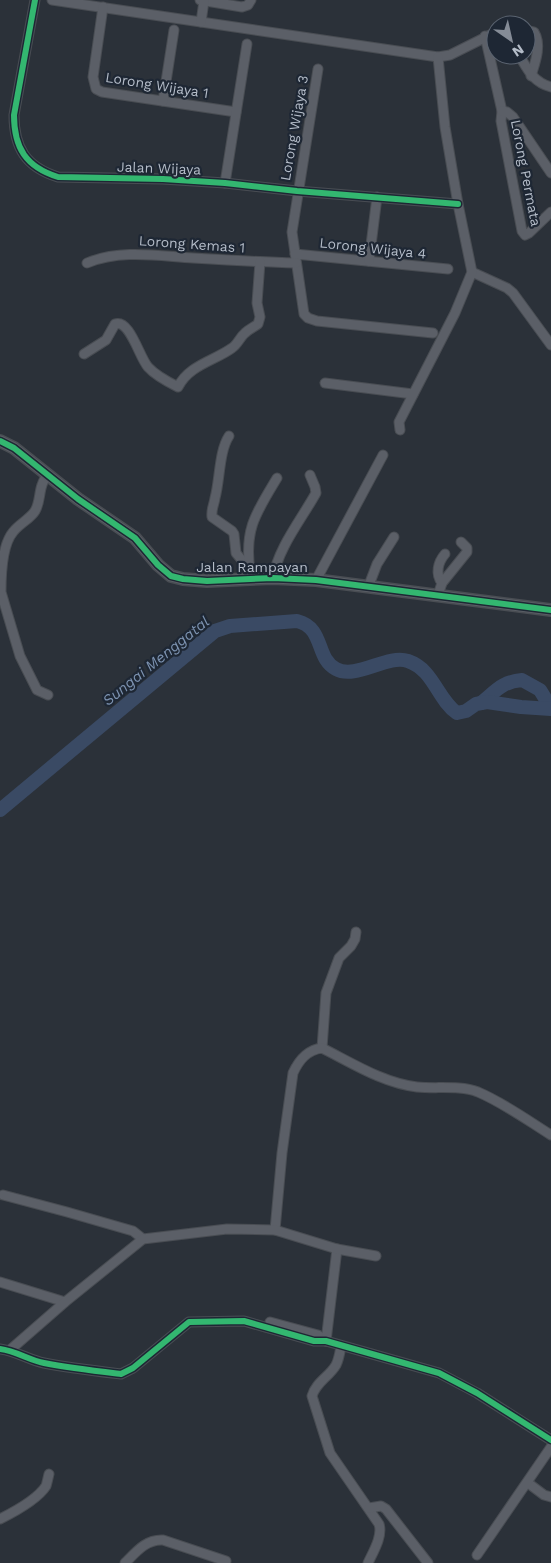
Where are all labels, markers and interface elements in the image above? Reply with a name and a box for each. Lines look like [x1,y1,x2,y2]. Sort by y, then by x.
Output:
north arrow [486,15,536,65]
text: N [509,41,527,60]
street label: Lorong Wijaya 1 [104,69,210,101]
street label: Lorong Wijaya 3 [277,74,311,182]
street label: Lorong Permata [508,118,544,228]
street label: Jalan Wijaya [117,159,201,177]
street label: Lorong Kemas 1 [138,232,246,256]
street label: Lorong Wijaya 4 [319,234,427,262]
street label: Jalan Rampayan [196,559,308,575]
water label: Sungai Menggatal [99,612,213,710]

